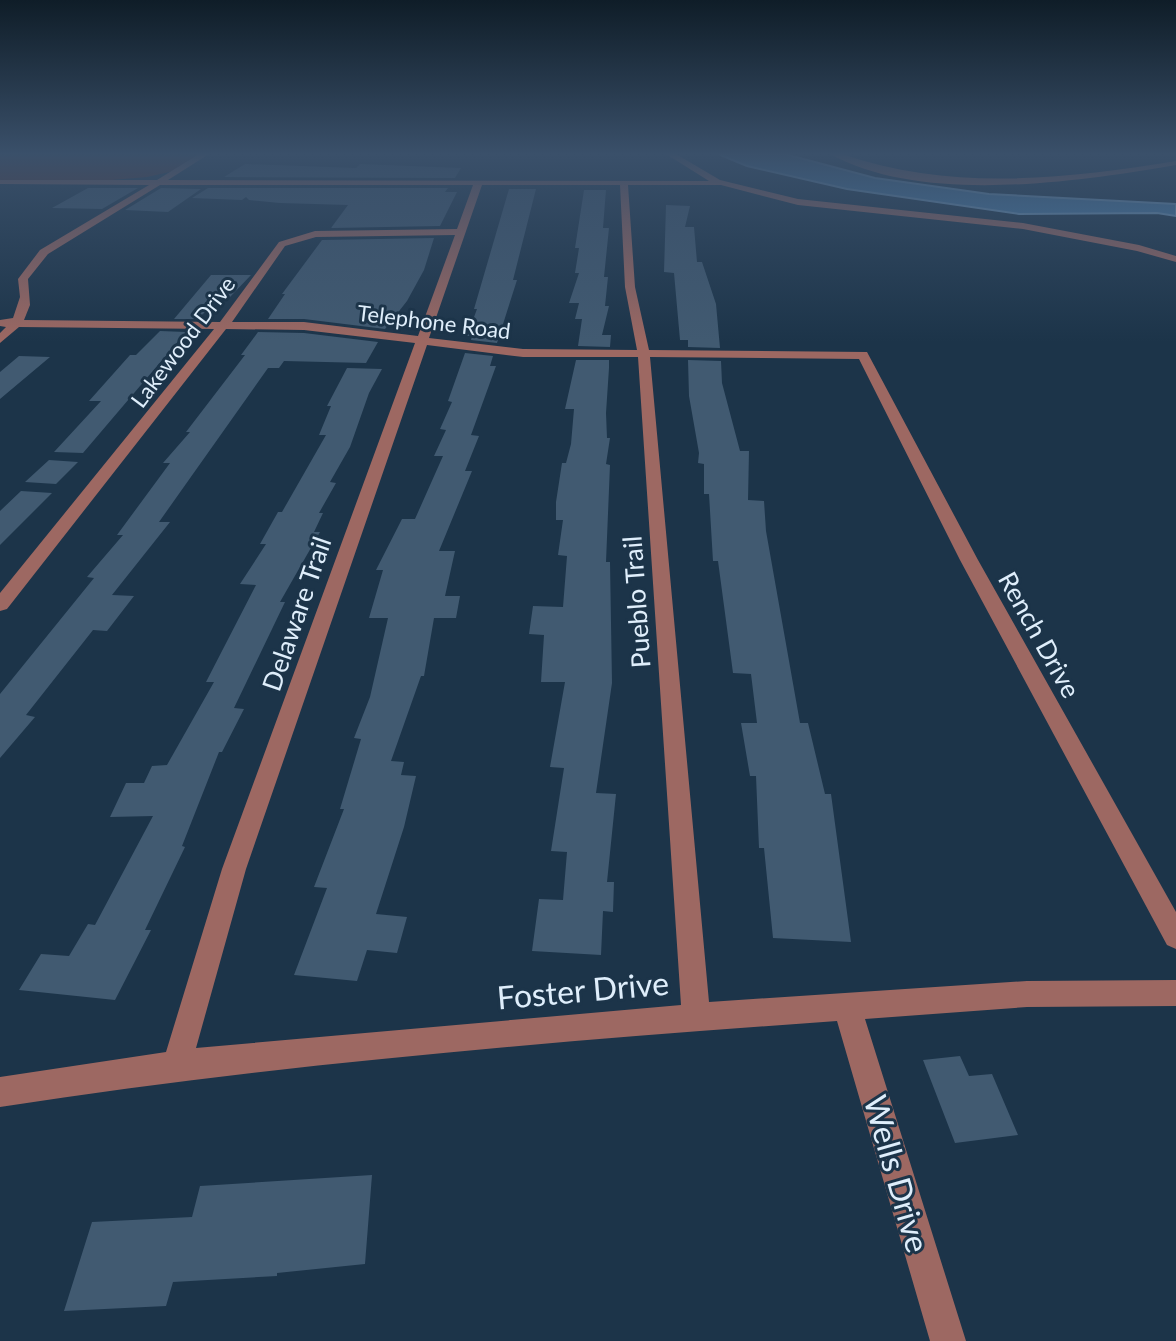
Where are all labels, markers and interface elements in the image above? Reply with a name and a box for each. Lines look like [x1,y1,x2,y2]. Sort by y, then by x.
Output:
street label: Lakewood Drive [125,271,241,412]
street label: Telephone Road [356,299,512,344]
street label: Delaware Trail [255,532,337,695]
street label: Pueblo Trail [615,535,657,669]
street label: Rench Drive [992,566,1088,703]
street label: Foster Drive [495,963,670,1016]
street label: Wells Drive [856,1091,938,1257]

